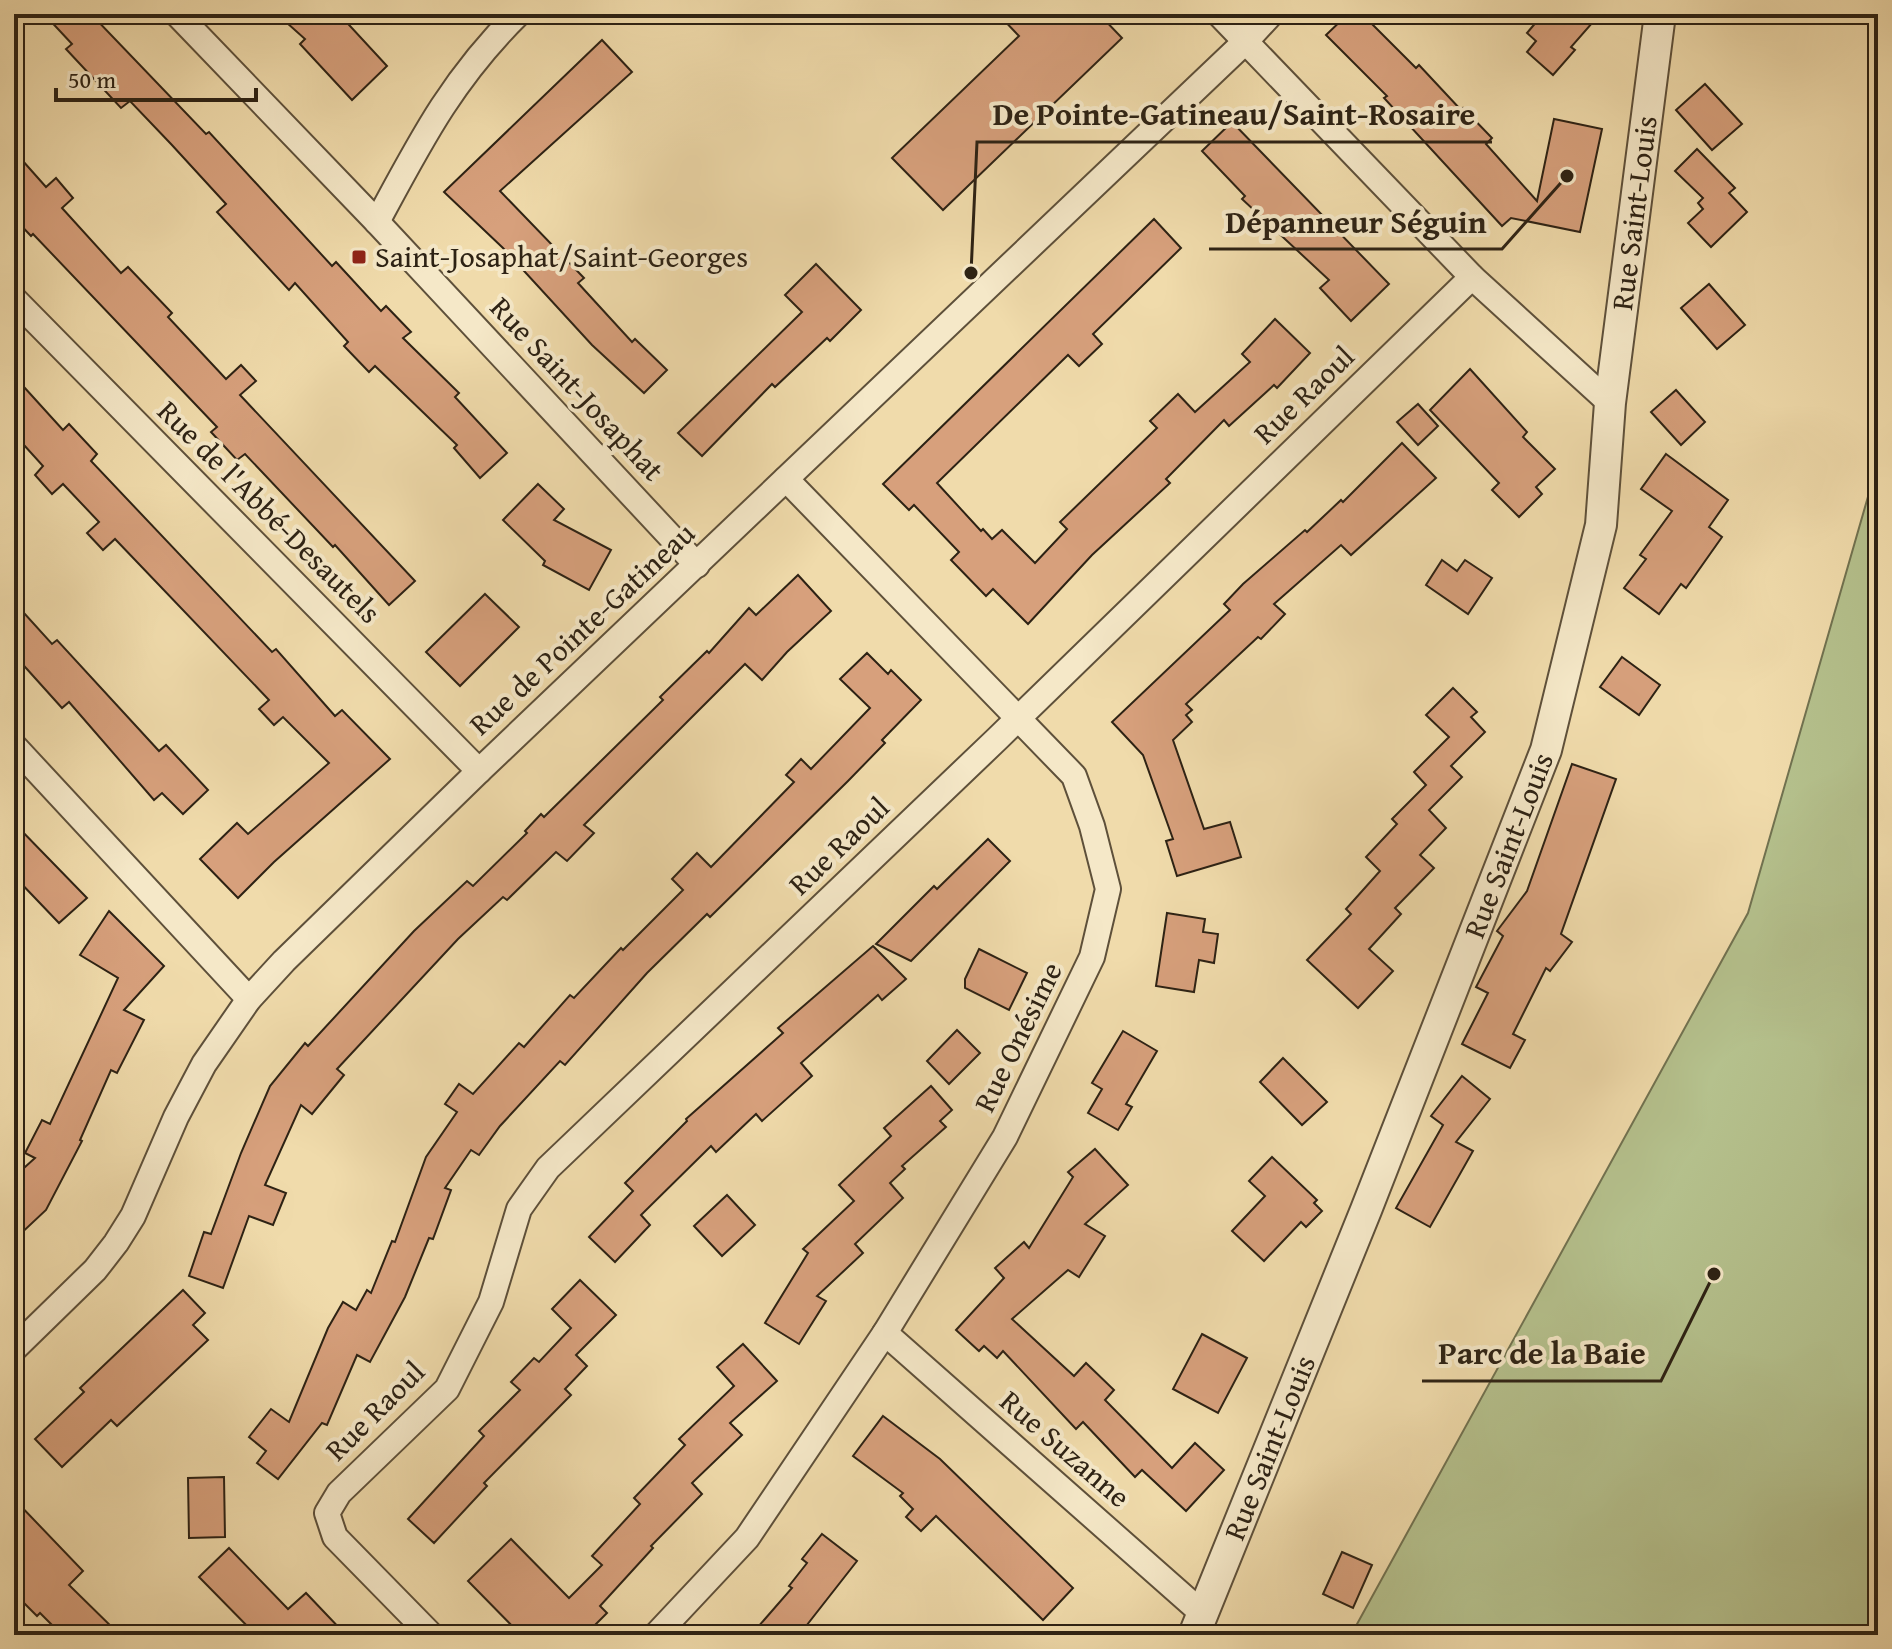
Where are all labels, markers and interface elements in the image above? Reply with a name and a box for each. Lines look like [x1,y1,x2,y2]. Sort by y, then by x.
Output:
scale bar [56,52,256,102]
text: 50 m [68,62,116,97]
callout: De Pointe-Gatineau/Saint-Rosaire [977,86,1492,142]
text: De Pointe-Gatineau/Saint-Rosaire [993,90,1475,137]
street label: Rue Saint-Louis [1599,113,1668,313]
callout: Dépanneur Séguin [1209,193,1502,249]
text: Dépanneur Séguin [1225,198,1487,245]
place label: Saint-Josaphat/Saint-Georges [375,234,748,278]
marker: Saint-Josaphat/Saint-Georges [350,248,368,266]
street label: Rue Saint-Josaphat [481,286,675,491]
street label: Rue Raoul [1243,335,1364,454]
street label: Rue de l'Abbé-Desautels [148,390,391,633]
street label: Rue de Pointe-Gatineau [459,511,705,745]
street label: Rue Saint-Louis [1452,746,1564,944]
street label: Rue Raoul [778,786,899,905]
street label: Rue Onésime [962,954,1072,1119]
callout: Parc de la Baie [1422,1325,1661,1381]
text: Parc de la Baie [1438,1329,1646,1376]
street label: Rue Saint-Louis [1212,1348,1326,1546]
street label: Rue Raoul [314,1350,434,1470]
street label: Rue Suzanne [991,1379,1141,1517]

